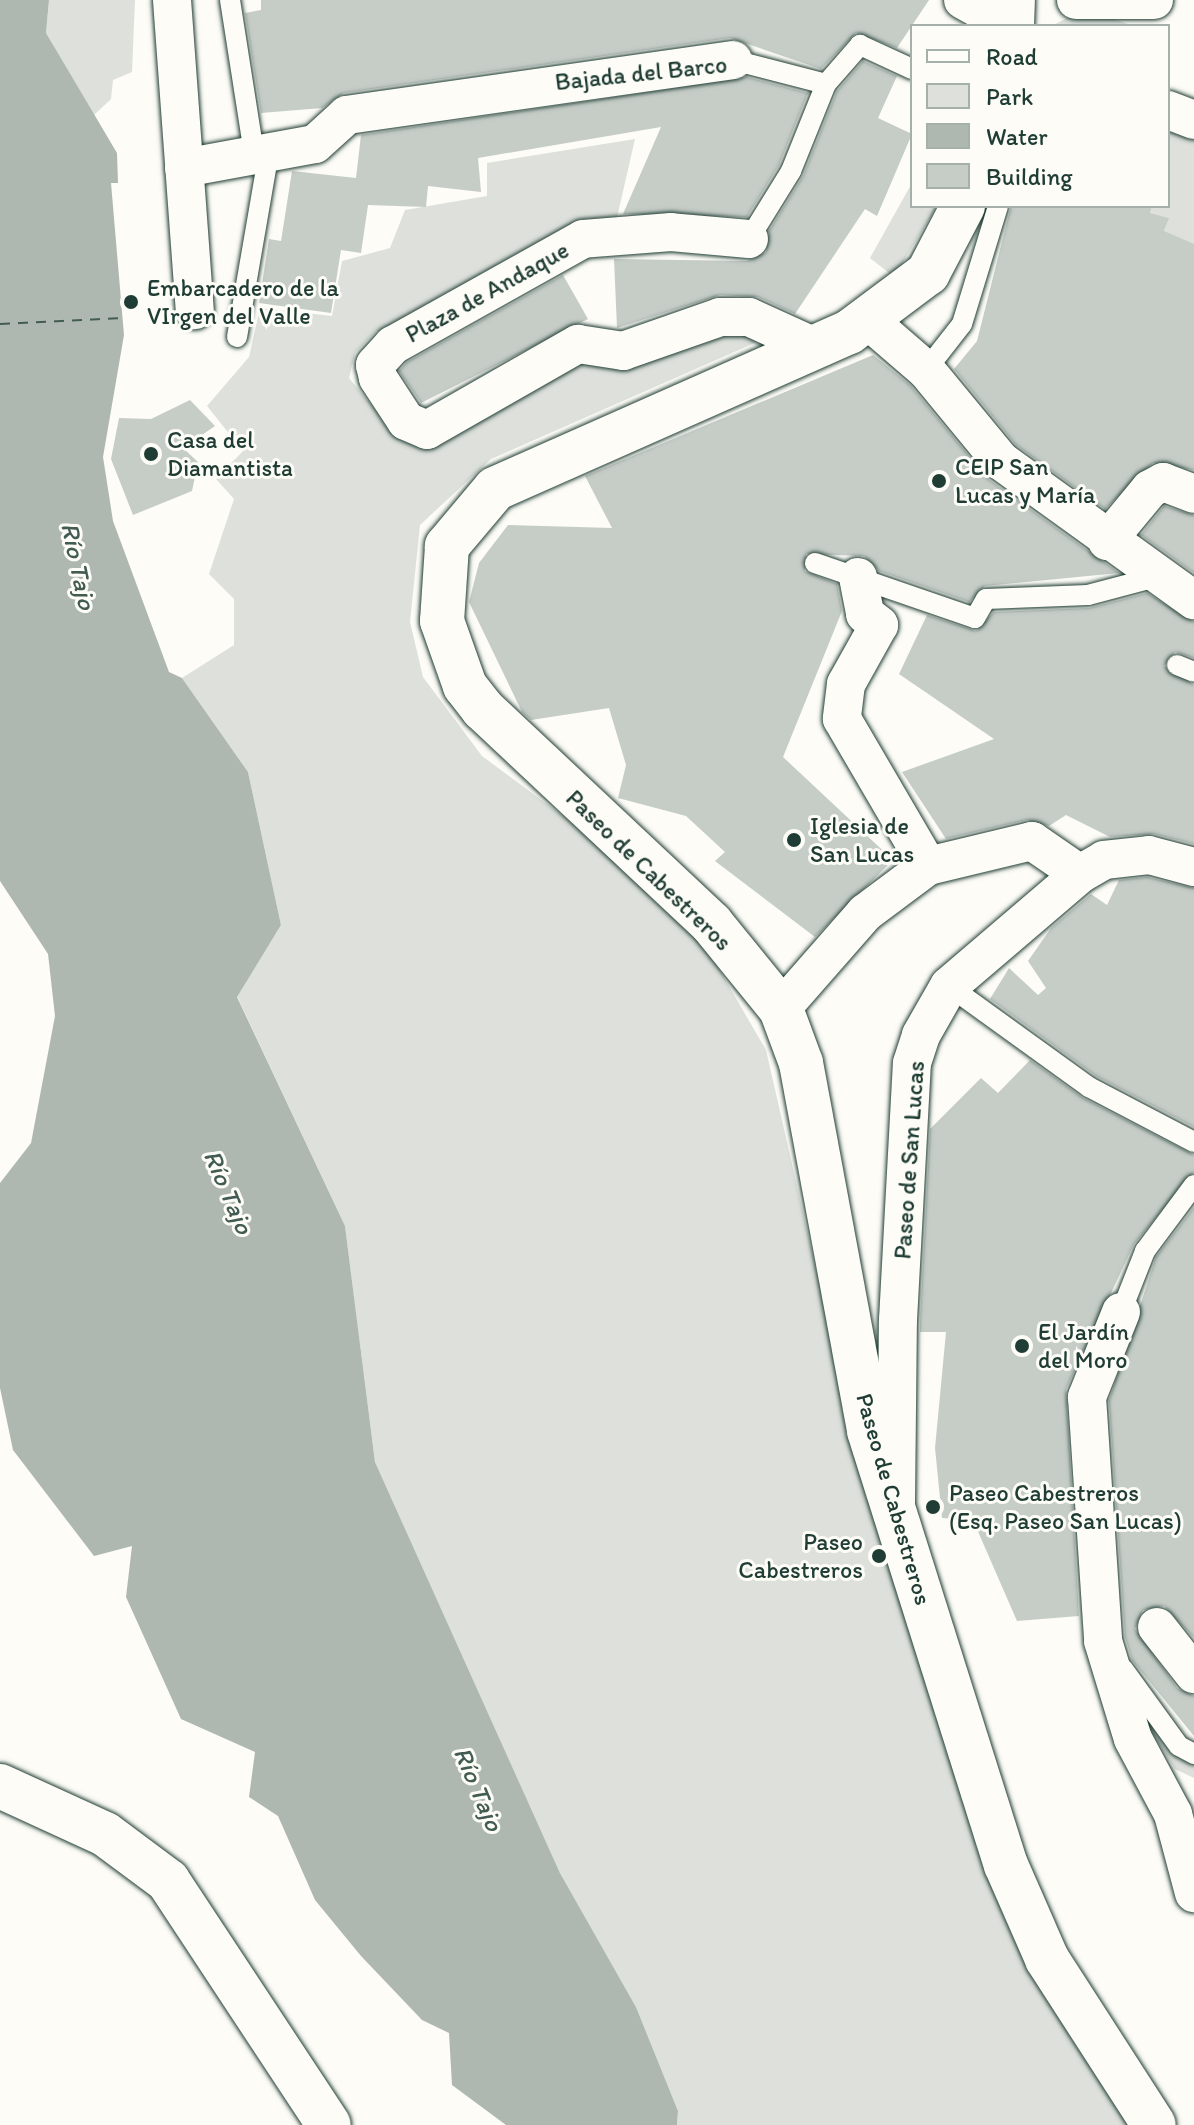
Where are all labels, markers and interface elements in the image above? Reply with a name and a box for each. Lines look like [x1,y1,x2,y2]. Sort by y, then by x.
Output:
legend [910,24,1170,208]
text: Road [986,42,1038,71]
street label: Bajada del Barco [553,50,729,96]
text: Park [986,82,1033,111]
text: Water [986,122,1048,151]
text: Building [986,162,1073,191]
street label: Plaza de Andaque [400,235,574,349]
place label: Embarcadero de la VIrgen del Valle [147,274,339,330]
marker: Embarcadero de la VIrgen del Valle [122,293,140,311]
place label: Casa del Diamantista [167,426,293,482]
marker: Casa del Diamantista [142,445,160,463]
place label: CEIP San Lucas y María [955,453,1095,509]
marker: CEIP San Lucas y María [930,472,948,490]
water label: Río Tajo [54,520,102,612]
street label: Paseo de Cabestreros [560,783,738,957]
place label: Iglesia de San Lucas [810,812,914,868]
marker: Iglesia de San Lucas [785,831,803,849]
street label: Paseo de San Lucas [888,1060,930,1260]
water label: Río Tajo [197,1146,259,1238]
place label: El Jardín del Moro [1038,1318,1129,1374]
marker: El Jardín del Moro [1013,1337,1031,1355]
street label: Paseo de Cabestreros [850,1389,938,1609]
place label: Paseo Cabestreros (Esq. Paseo San Lucas) [949,1479,1181,1535]
marker: Paseo Cabestreros (Esq. Paseo San Lucas) [924,1498,942,1516]
place label: Paseo Cabestreros [738,1528,863,1584]
marker: Paseo Cabestreros [870,1547,888,1565]
water label: Río Tajo [447,1743,509,1835]

